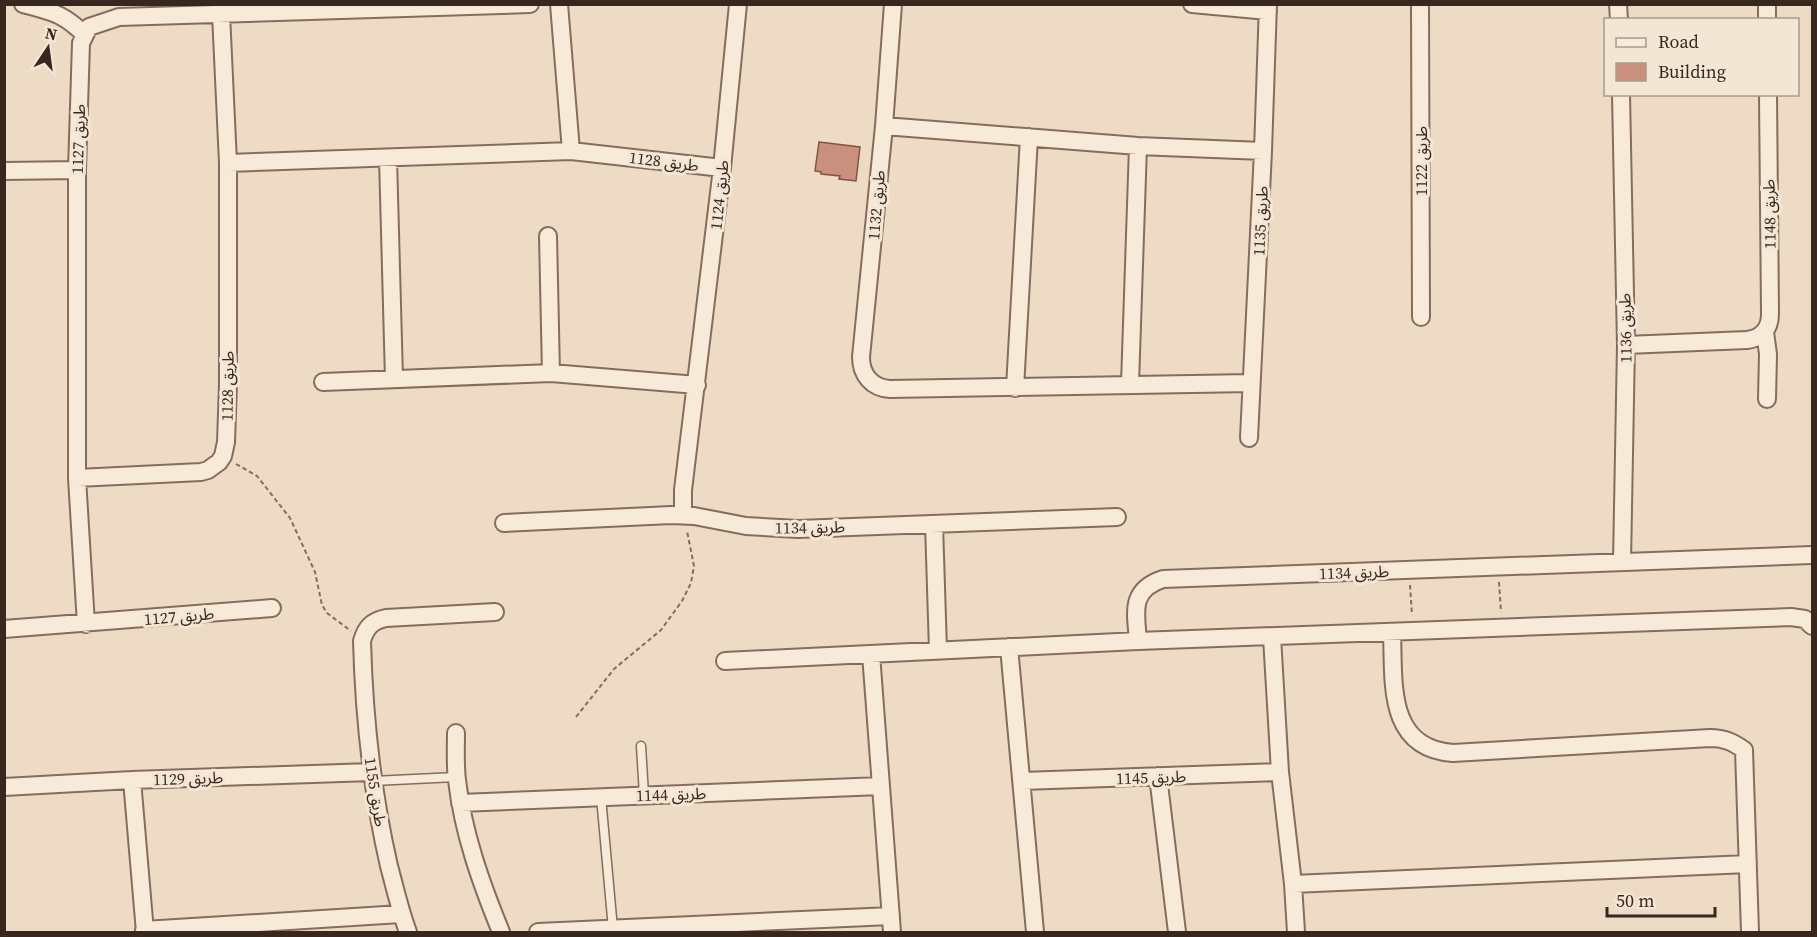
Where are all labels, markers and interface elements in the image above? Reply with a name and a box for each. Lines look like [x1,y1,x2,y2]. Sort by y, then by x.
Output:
north arrow [18,18,78,78]
legend [1604,18,1799,96]
text: N [43,21,60,45]
text: Road [1658,29,1699,54]
text: Building [1658,59,1726,84]
street label: طريق 1127 [66,103,90,174]
street label: طريق 1122 [1410,126,1432,196]
street label: طريق 1128 [628,146,700,176]
street label: طريق 1124 [704,159,734,231]
street label: طريق 1132 [862,169,890,241]
street label: طريق 1148 [1757,179,1781,249]
street label: طريق 1135 [1247,185,1273,257]
street label: طريق 1136 [1613,293,1637,363]
street label: طريق 1128 [215,351,239,421]
street label: طريق 1134 [775,515,845,539]
street label: طريق 1134 [1319,560,1390,584]
street label: طريق 1127 [143,602,215,630]
street label: طريق 1155 [360,756,392,829]
street label: طريق 1145 [1116,765,1187,789]
street label: طريق 1129 [153,766,224,790]
street label: طريق 1144 [636,782,707,806]
scale bar [1607,880,1715,918]
text: 50 m [1616,888,1654,913]

